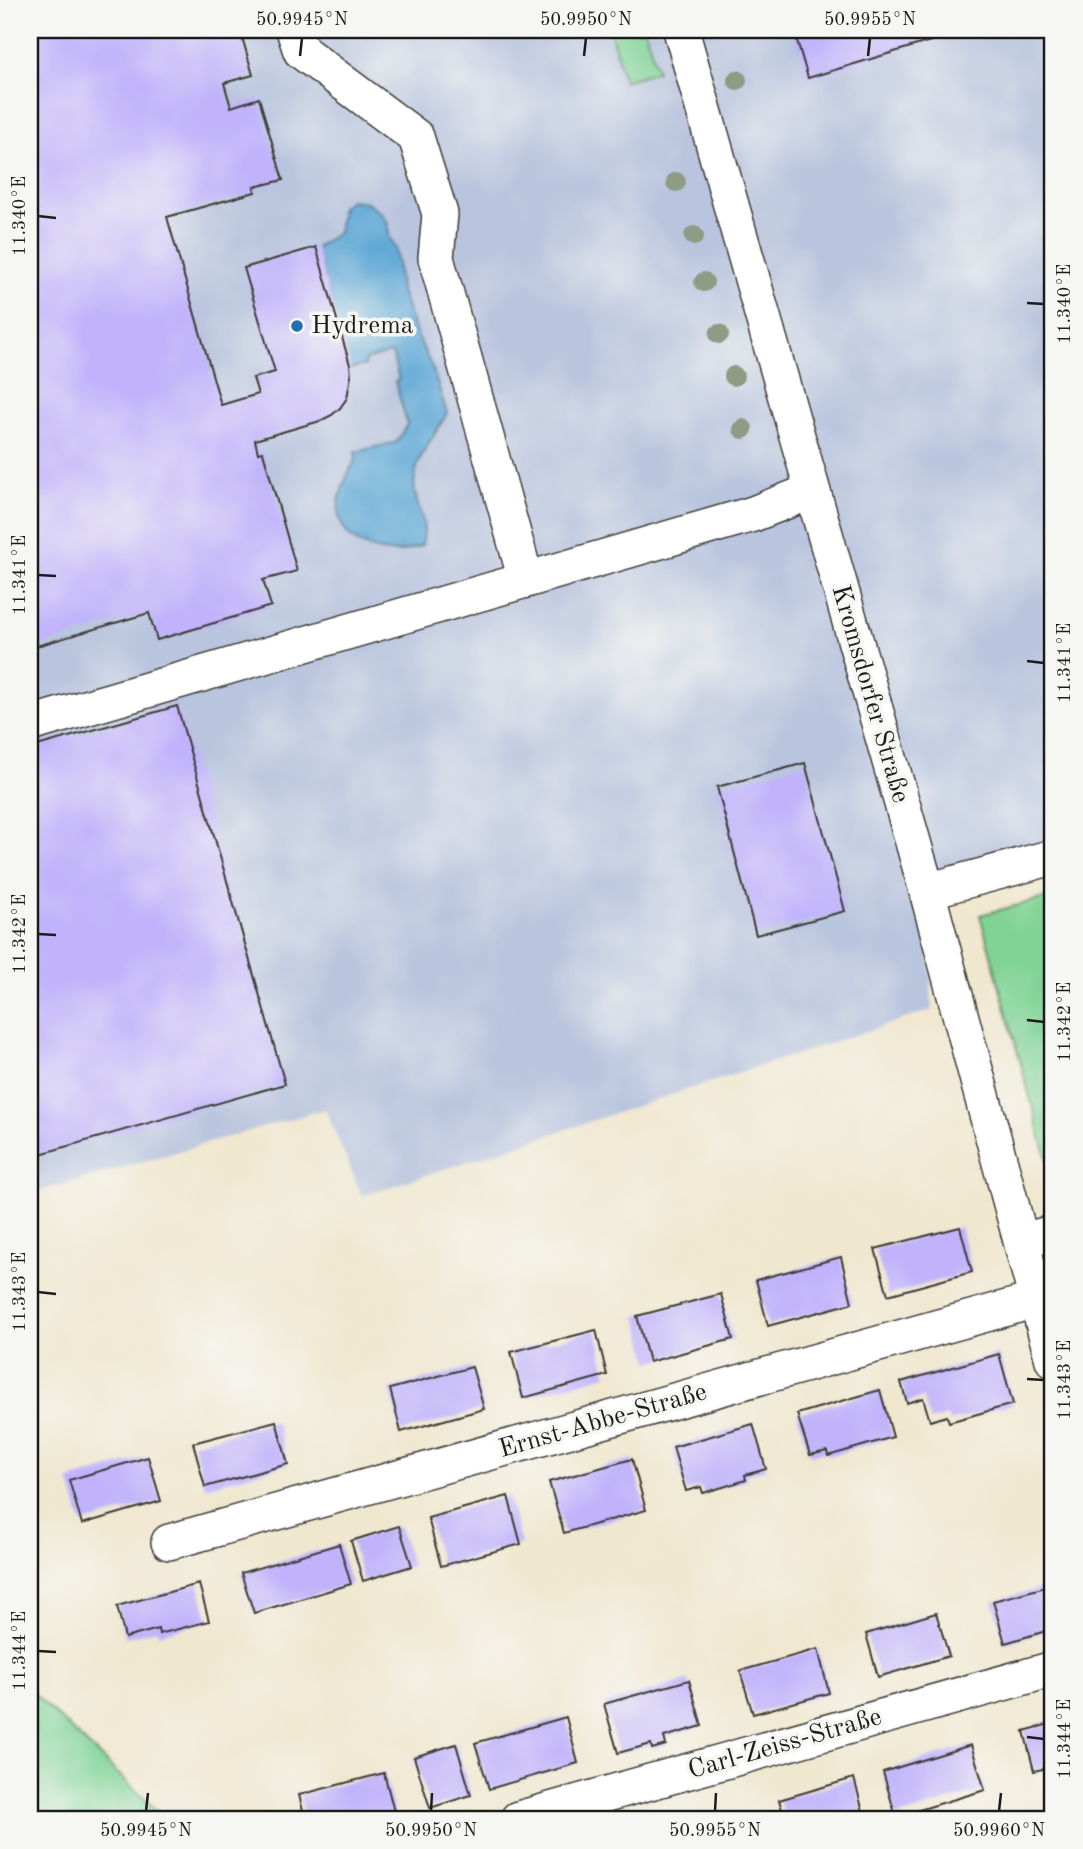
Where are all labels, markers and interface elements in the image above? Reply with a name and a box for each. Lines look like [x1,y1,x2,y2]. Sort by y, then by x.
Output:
text: 50.9945°N [256,11,348,29]
text: 50.9950°N [540,11,632,29]
text: 50.9955°N [824,11,916,29]
text: 11.340°E [11,176,29,256]
text: 11.340°E [1056,264,1074,344]
place label: Hydrema [311,313,414,339]
marker: Hydrema [289,318,305,334]
text: 11.341°E [11,535,29,615]
street label: Kromsdorfer Straße [826,582,914,806]
text: 11.341°E [1056,623,1074,703]
text: 11.342°E [11,894,29,974]
text: 11.342°E [1056,982,1074,1062]
text: 11.343°E [11,1252,29,1332]
text: 11.343°E [1056,1340,1074,1420]
street label: Ernst-Abbe-Straße [496,1379,710,1463]
text: 11.344°E [11,1611,29,1691]
text: 11.344°E [1056,1699,1074,1779]
street label: Carl-Zeiss-Straße [685,1704,885,1784]
text: 50.9945°N [100,1822,192,1840]
text: 50.9950°N [385,1822,477,1840]
text: 50.9955°N [669,1822,761,1840]
text: 50.9960°N [953,1822,1045,1840]

